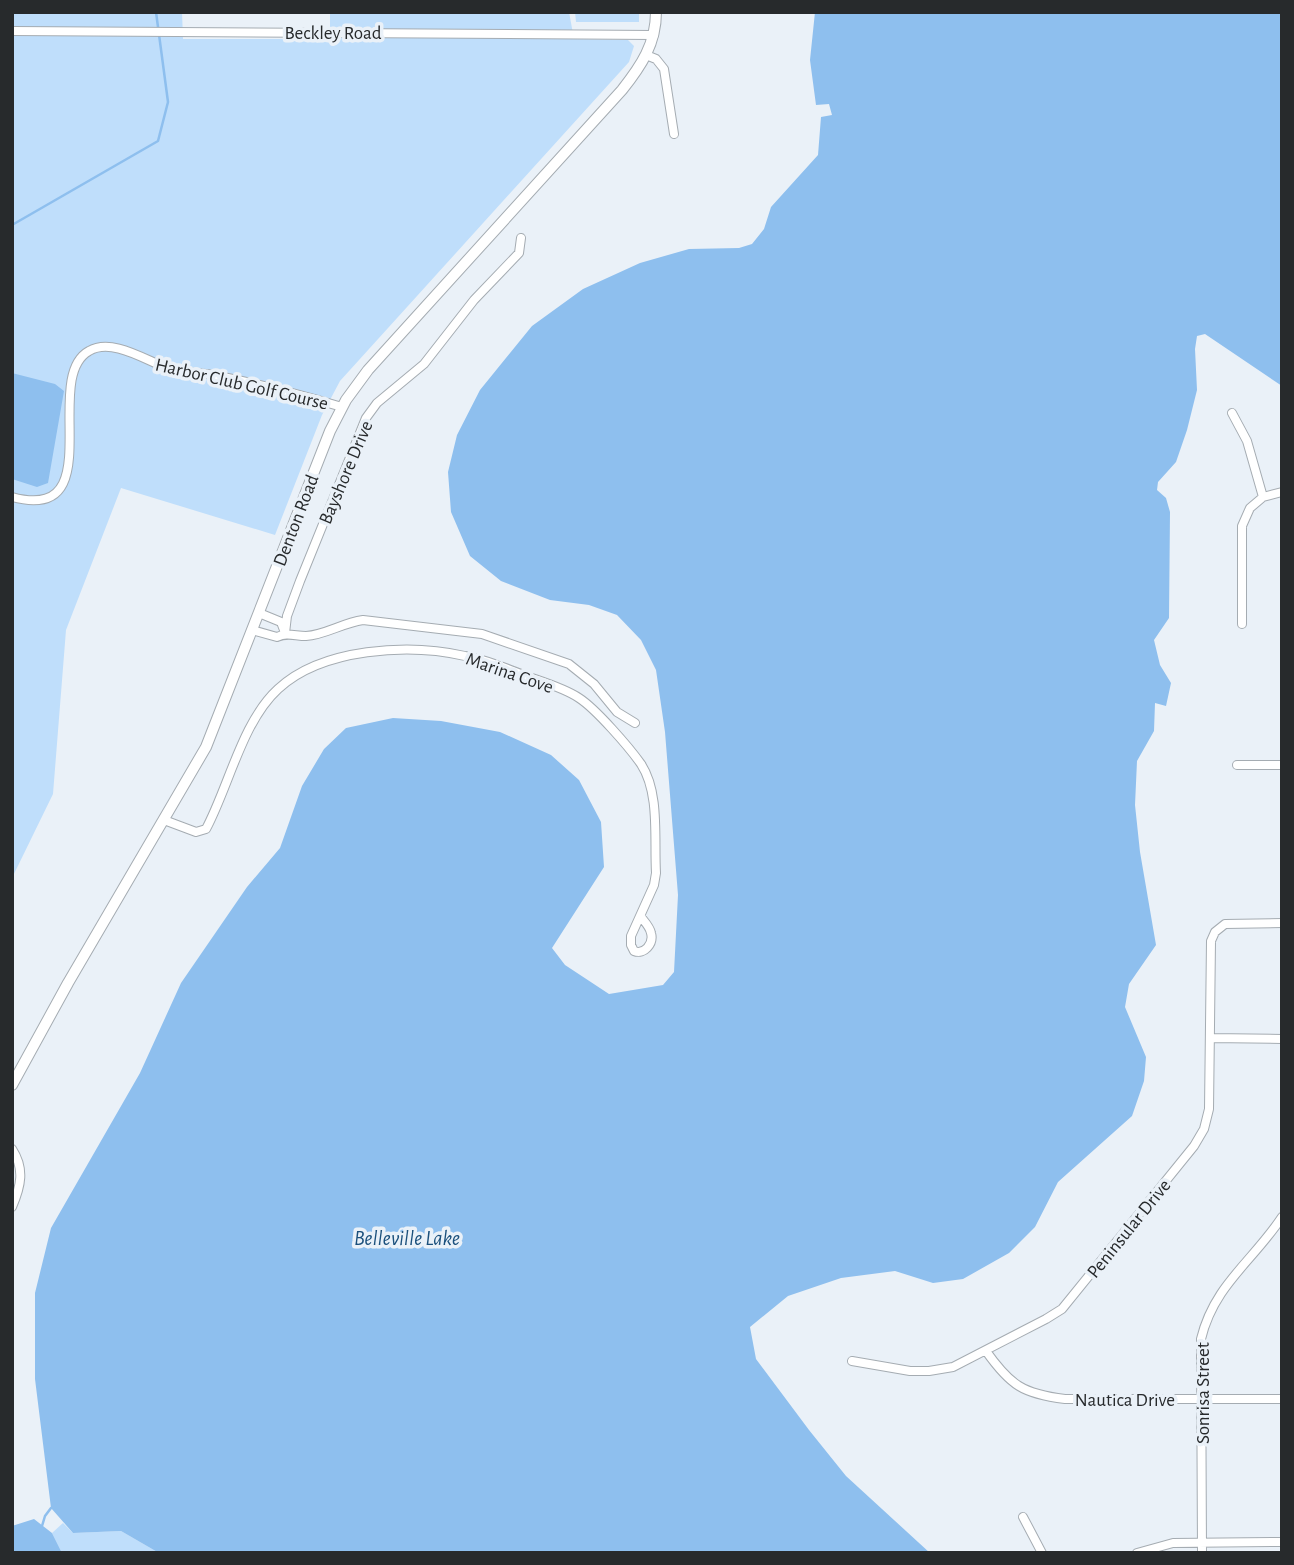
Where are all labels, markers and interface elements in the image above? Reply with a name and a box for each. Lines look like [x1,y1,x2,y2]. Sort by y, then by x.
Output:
street label: Beckley Road [284,24,382,43]
street label: Harbor Club Golf Course [153,355,330,414]
street label: Bayshore Drive [316,418,377,527]
street label: Denton Road [270,472,323,569]
street label: Marina Cove [463,650,556,697]
street label: Peninsular Drive [1084,1176,1175,1282]
water label: Belleville Lake [354,1228,460,1249]
street label: Sonrisa Street [1194,1342,1213,1444]
street label: Nautica Drive [1075,1391,1175,1410]

